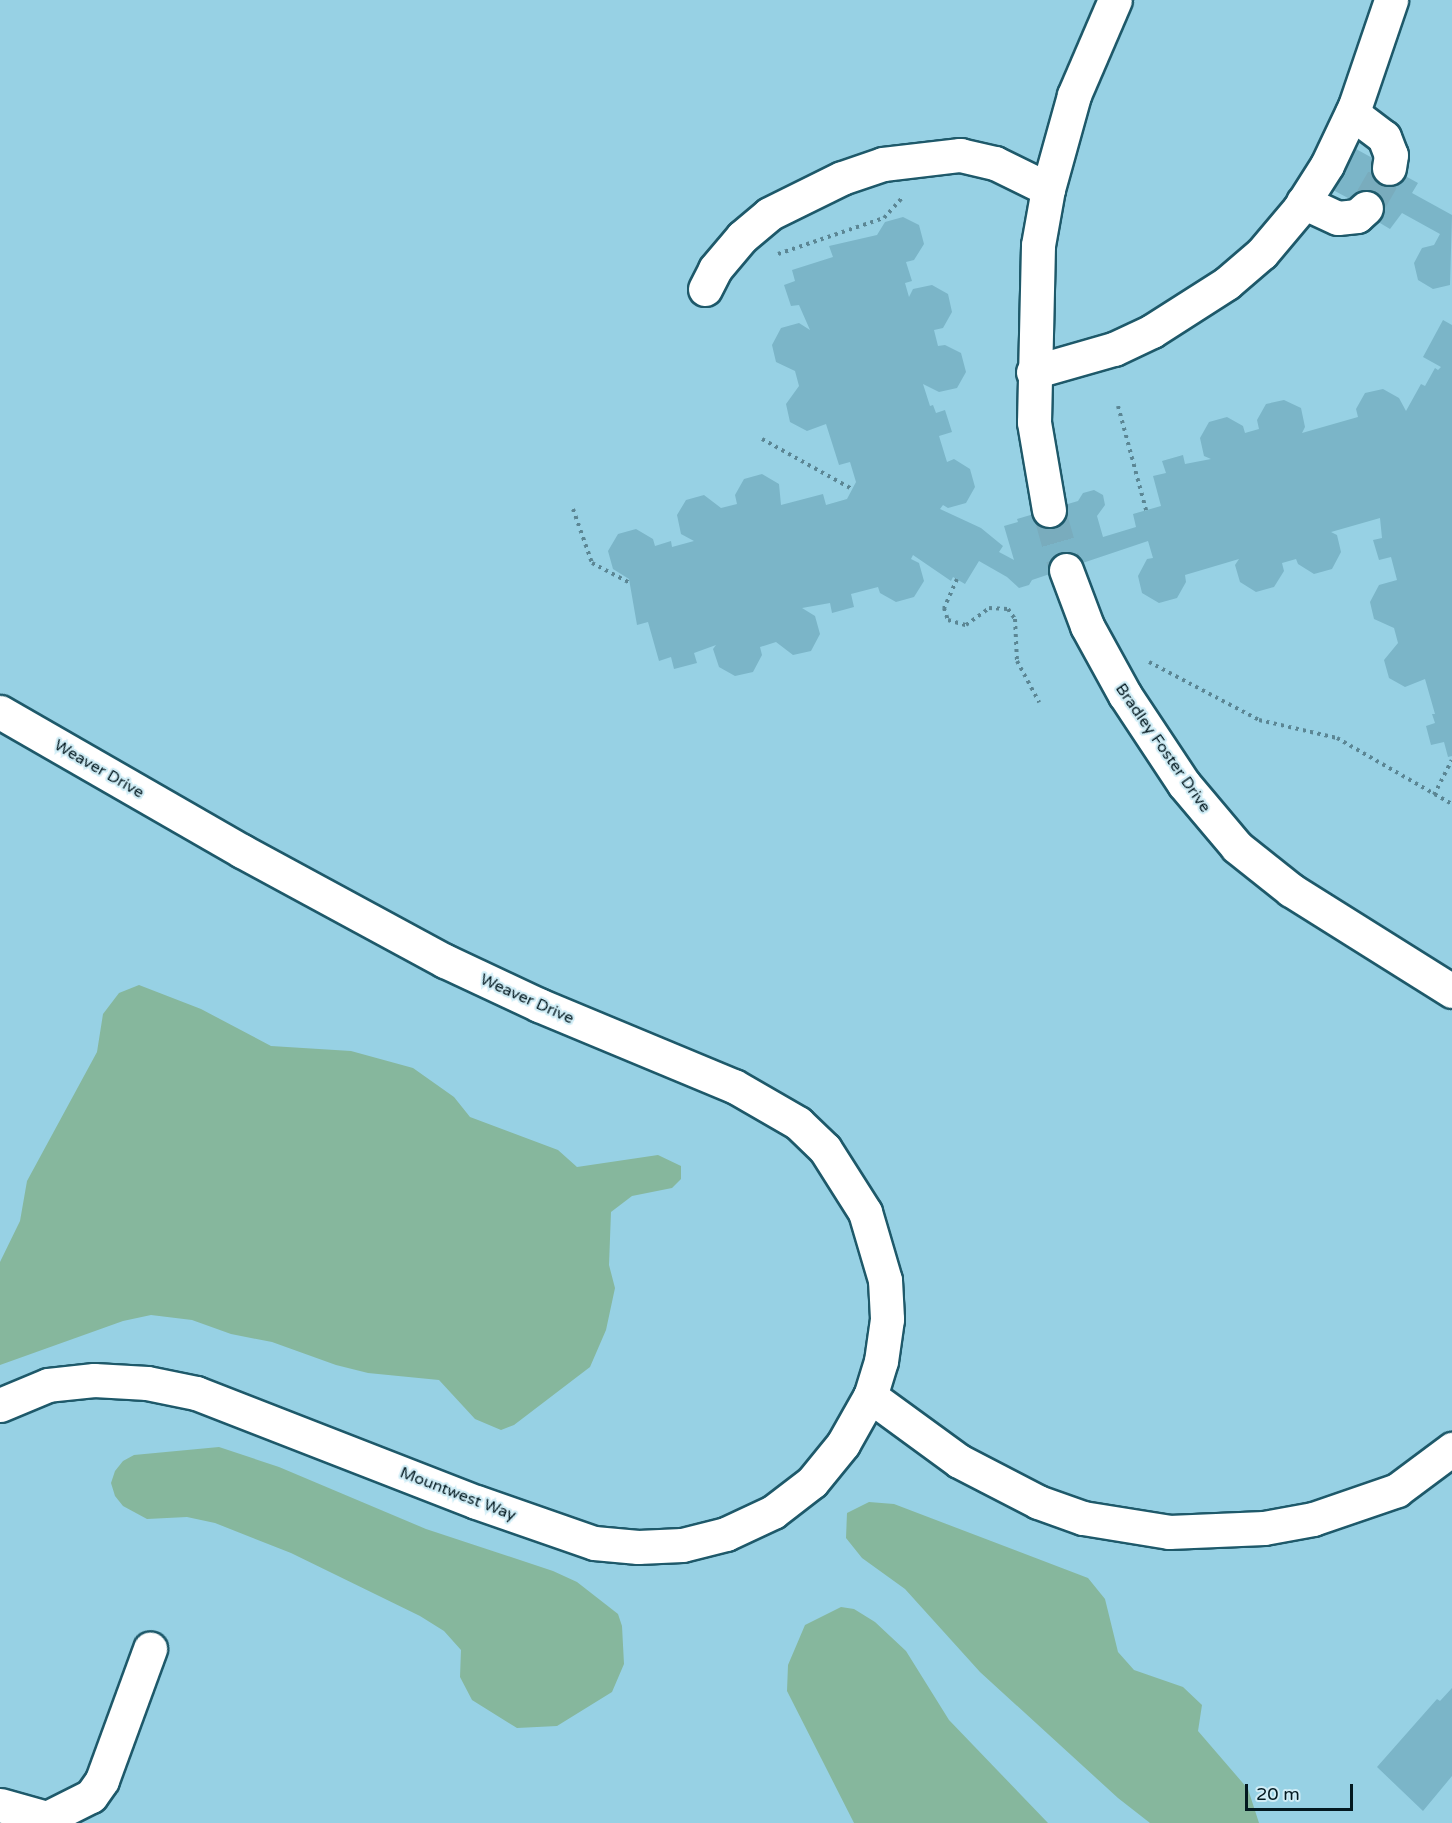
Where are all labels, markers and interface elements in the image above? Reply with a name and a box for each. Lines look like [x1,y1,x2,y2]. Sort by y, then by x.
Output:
street label: Bradley Foster Drive [1111,680,1215,816]
street label: Weaver Drive [51,736,147,802]
street label: Weaver Drive [477,970,577,1028]
street label: Mountwest Way [397,1463,519,1525]
scale bar [1248,1772,1356,1810]
text: 20 m [1256,1783,1300,1805]

